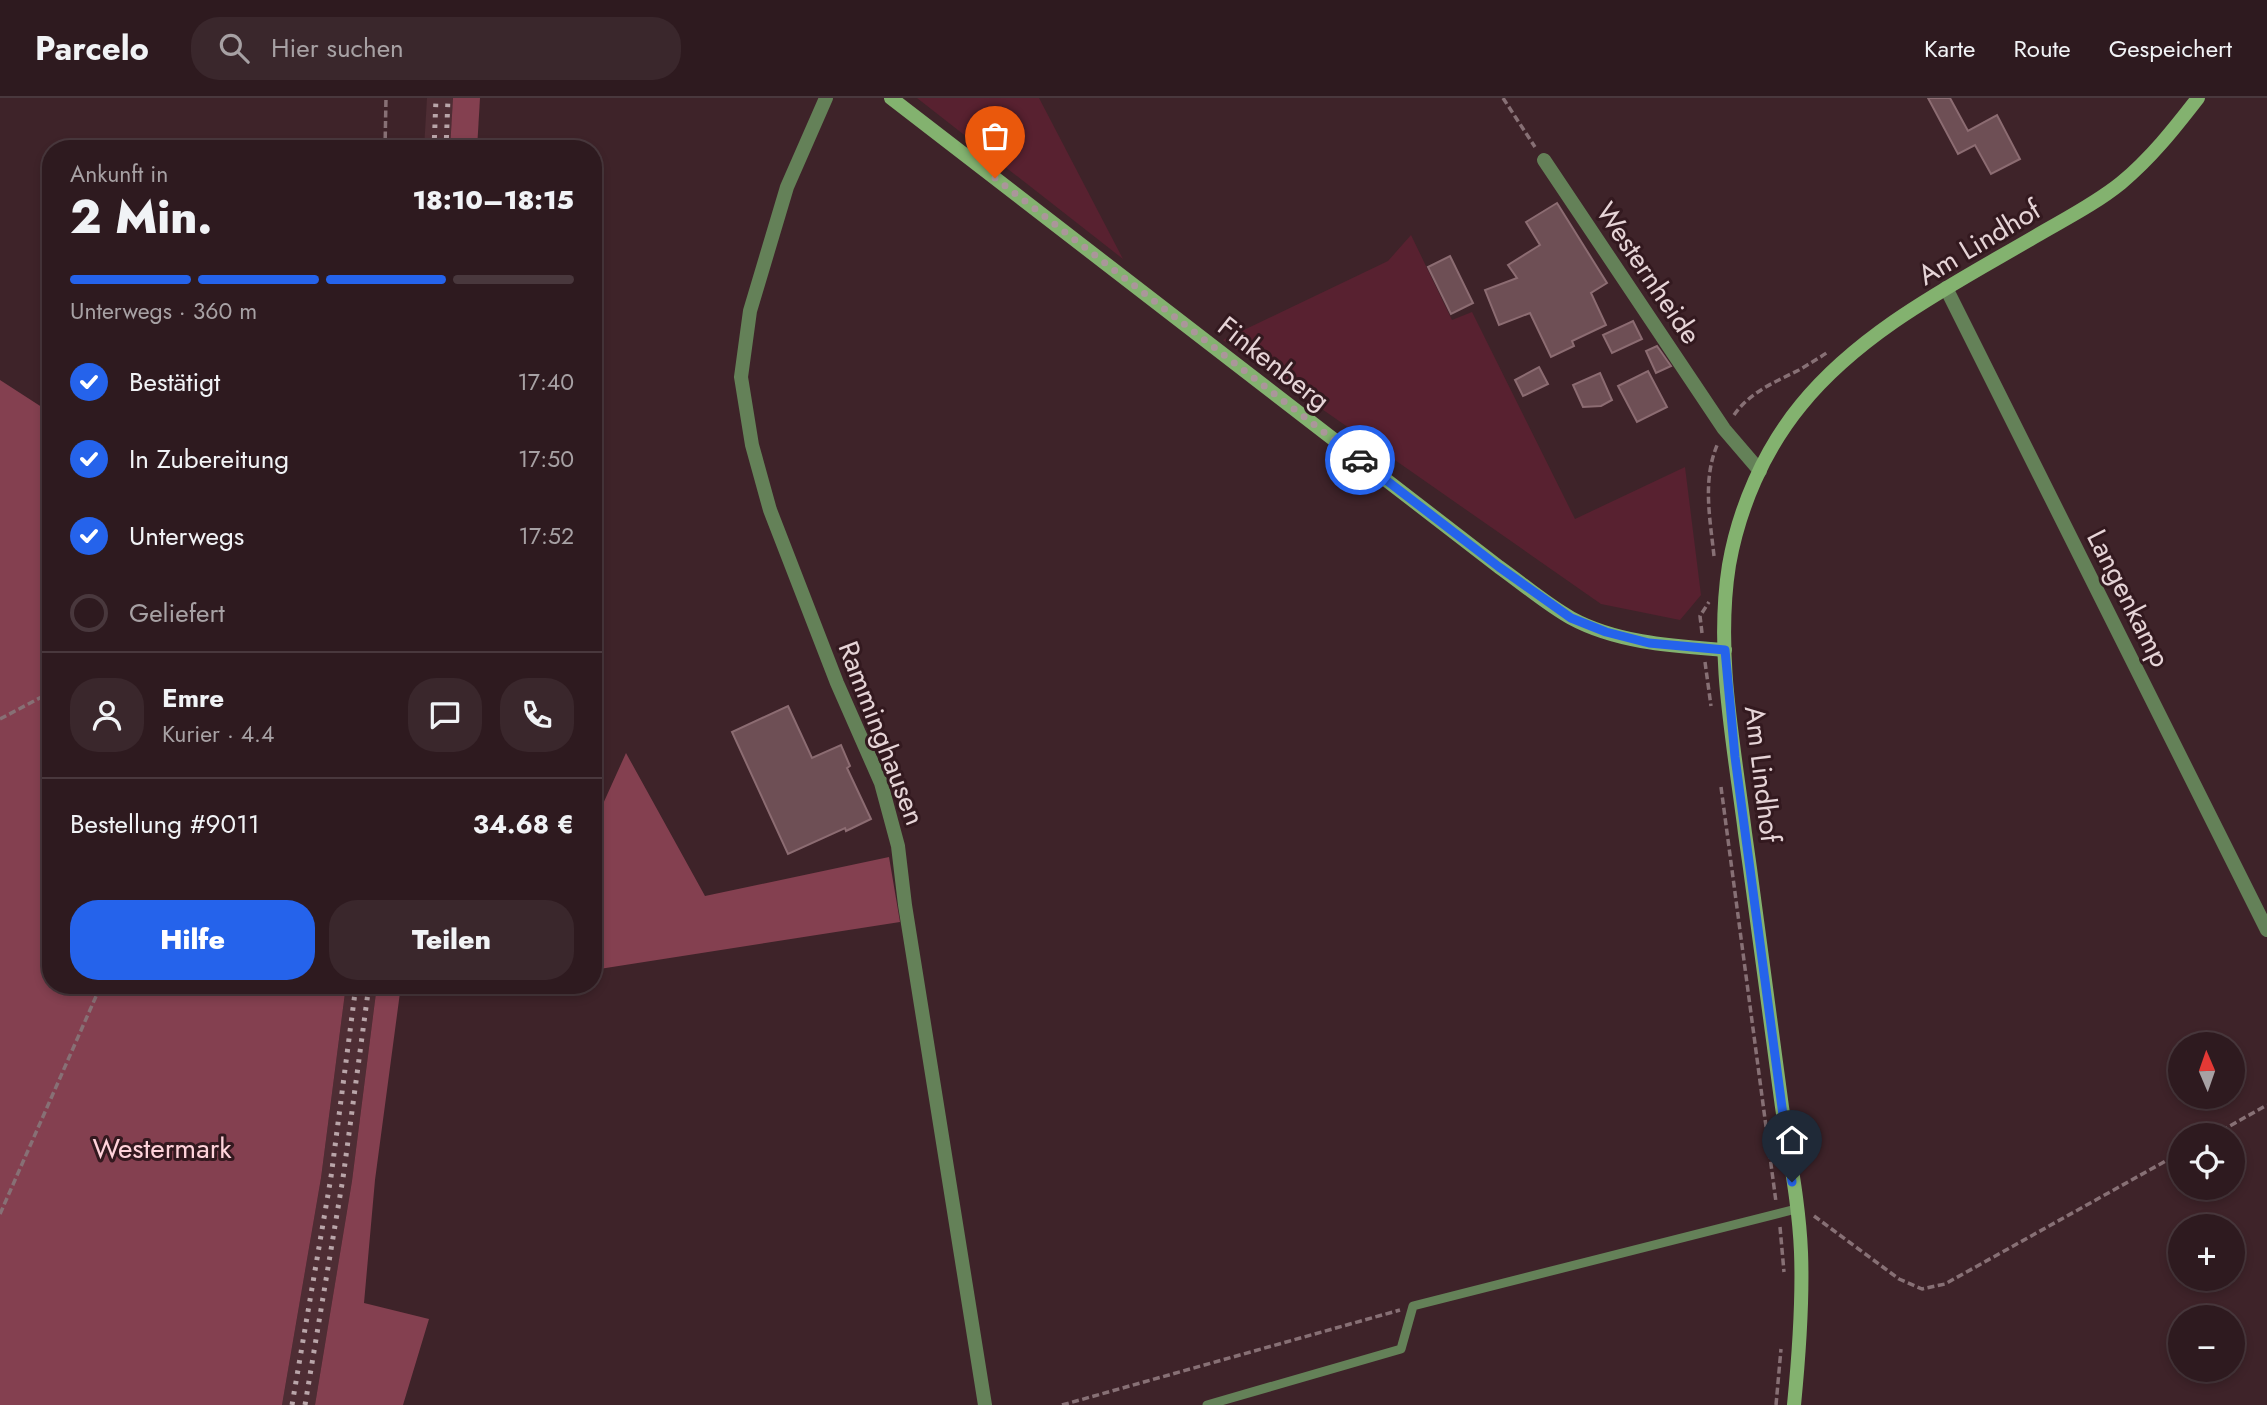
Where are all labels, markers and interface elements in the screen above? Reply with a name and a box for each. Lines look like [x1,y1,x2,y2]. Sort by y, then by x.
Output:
search box [191,17,681,80]
text: Parcelo [35,25,149,72]
icon: search [215,29,253,67]
text: Hier suchen [271,29,404,67]
text: Karte [1924,31,1975,66]
text: Route [2013,31,2071,66]
text: Gespeichert [2109,31,2232,66]
pin [965,106,1025,178]
icon: bag [976,117,1014,155]
text: Ankunft in [70,157,168,191]
text: 18:10–18:15 [412,181,574,219]
text: 2 Min. [70,184,212,250]
street label: Am Lindhof [1910,189,2049,295]
street label: Westernheide [1586,194,1711,352]
text: Unterwegs · 360 m [70,294,257,328]
street label: Finkenberg [1209,306,1339,420]
icon: check [70,363,108,401]
text: Bestätigt [129,363,220,401]
text: 17:40 [517,365,574,399]
courier [1325,425,1395,495]
icon: check [70,440,108,478]
text: In Zubereitung [129,440,289,478]
icon: car [1341,441,1379,479]
text: 17:50 [518,442,574,476]
icon: check [70,517,108,555]
text: Unterwegs [129,517,244,555]
text: 17:52 [519,519,574,553]
street label: Langenkamp [2076,522,2181,674]
text: Geliefert [129,594,225,632]
street label: Ramminghausen [828,635,935,831]
button: person [70,678,144,752]
button: chat [408,678,482,752]
button: phone [500,678,574,752]
text: Emre [162,679,224,717]
street label: Am Lindhof [1734,703,1791,846]
text: Kurier · 4.4 [162,717,274,751]
text: Bestellung #9011 [70,805,260,843]
text: 34.68 € [473,805,574,843]
button: Hilfe [70,900,315,980]
button: Teilen [329,900,574,980]
north arrow [2168,1032,2245,1110]
map controls [2168,1032,2245,1382]
pin [1762,1110,1822,1182]
icon: home [1773,1121,1811,1159]
button: locate [2168,1123,2245,1200]
park label: Westermark [92,1128,232,1169]
button: + [2168,1214,2245,1291]
button: − [2168,1305,2245,1382]

